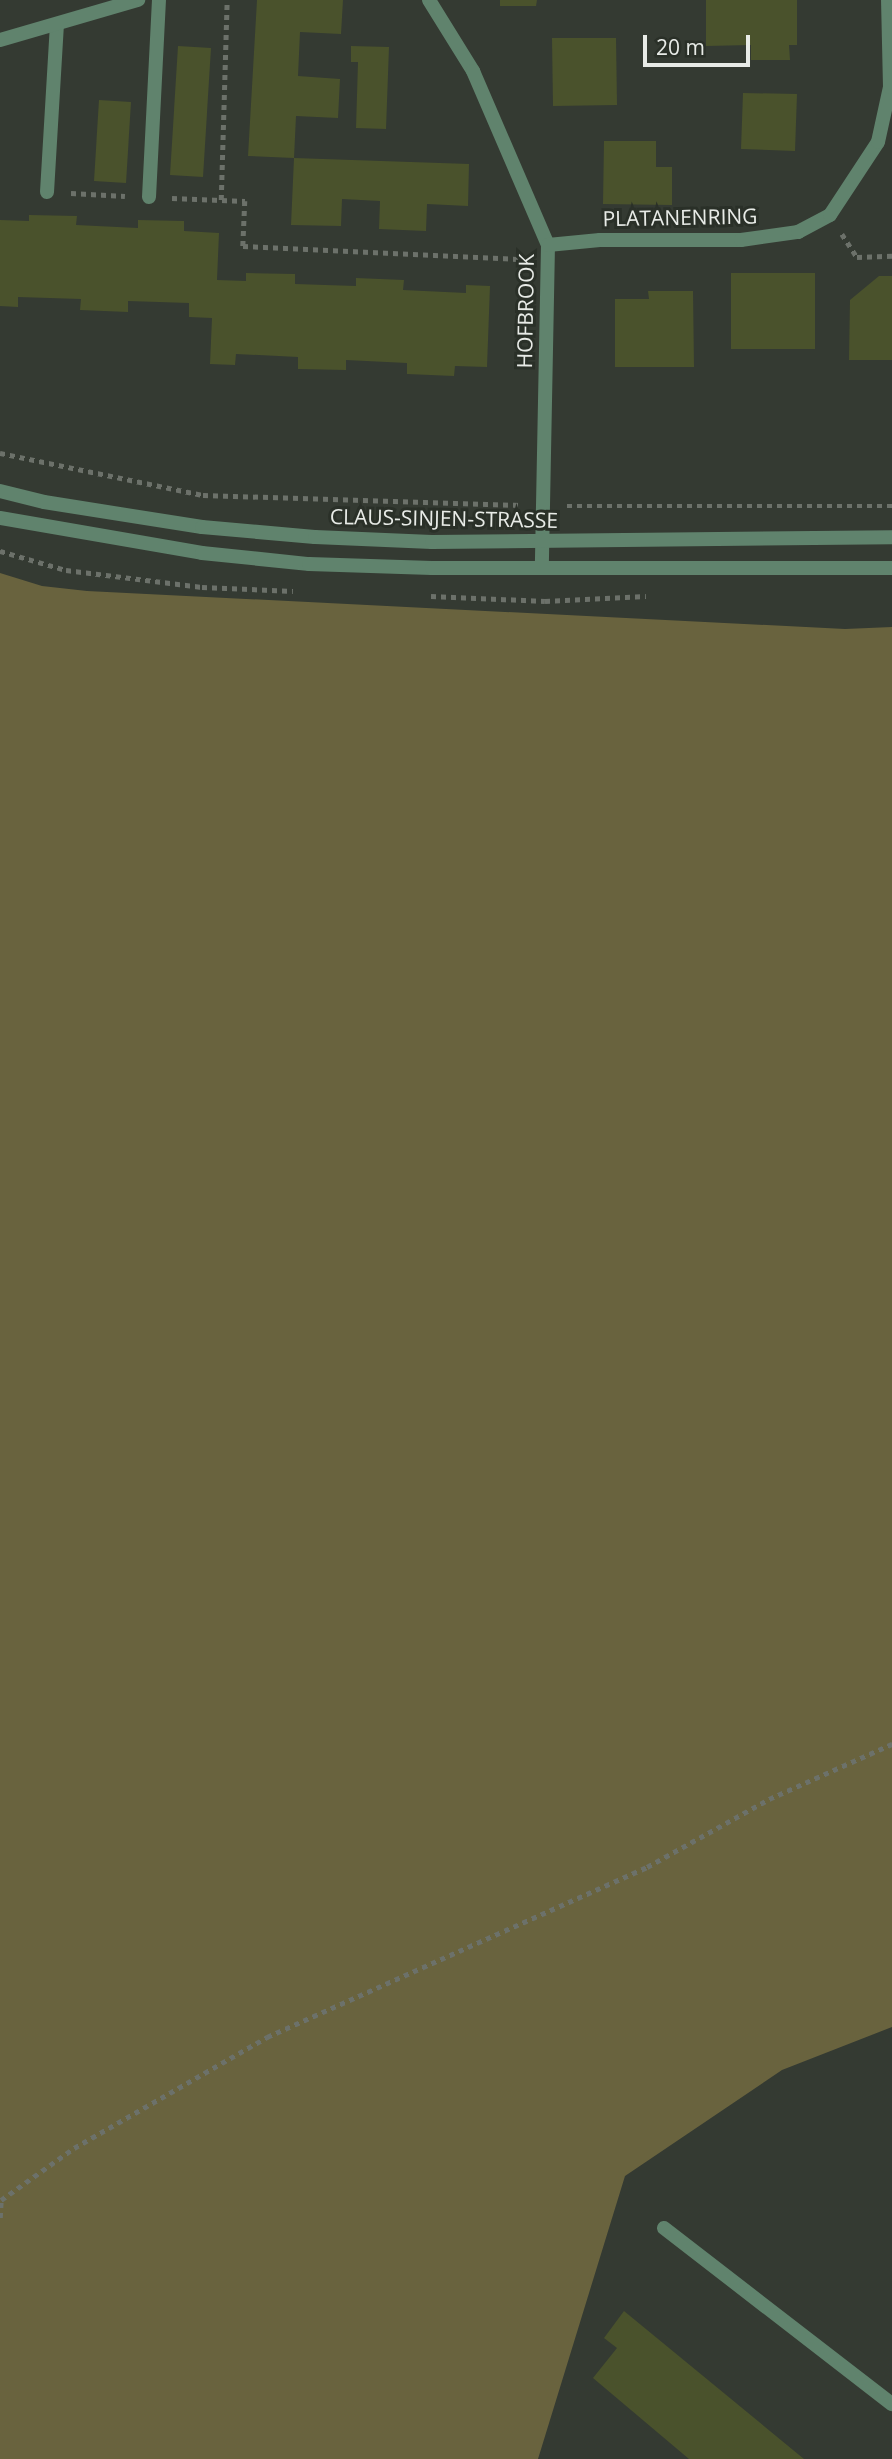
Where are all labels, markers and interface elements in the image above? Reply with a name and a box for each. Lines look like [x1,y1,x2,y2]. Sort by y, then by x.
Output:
scale bar [647,21,754,65]
text: 20 m [656,33,705,61]
street label: PLATANENRING [602,203,758,231]
street label: HOFBROOK [511,253,539,369]
street label: CLAUS-SINJEN-STRASSE [330,503,558,533]

